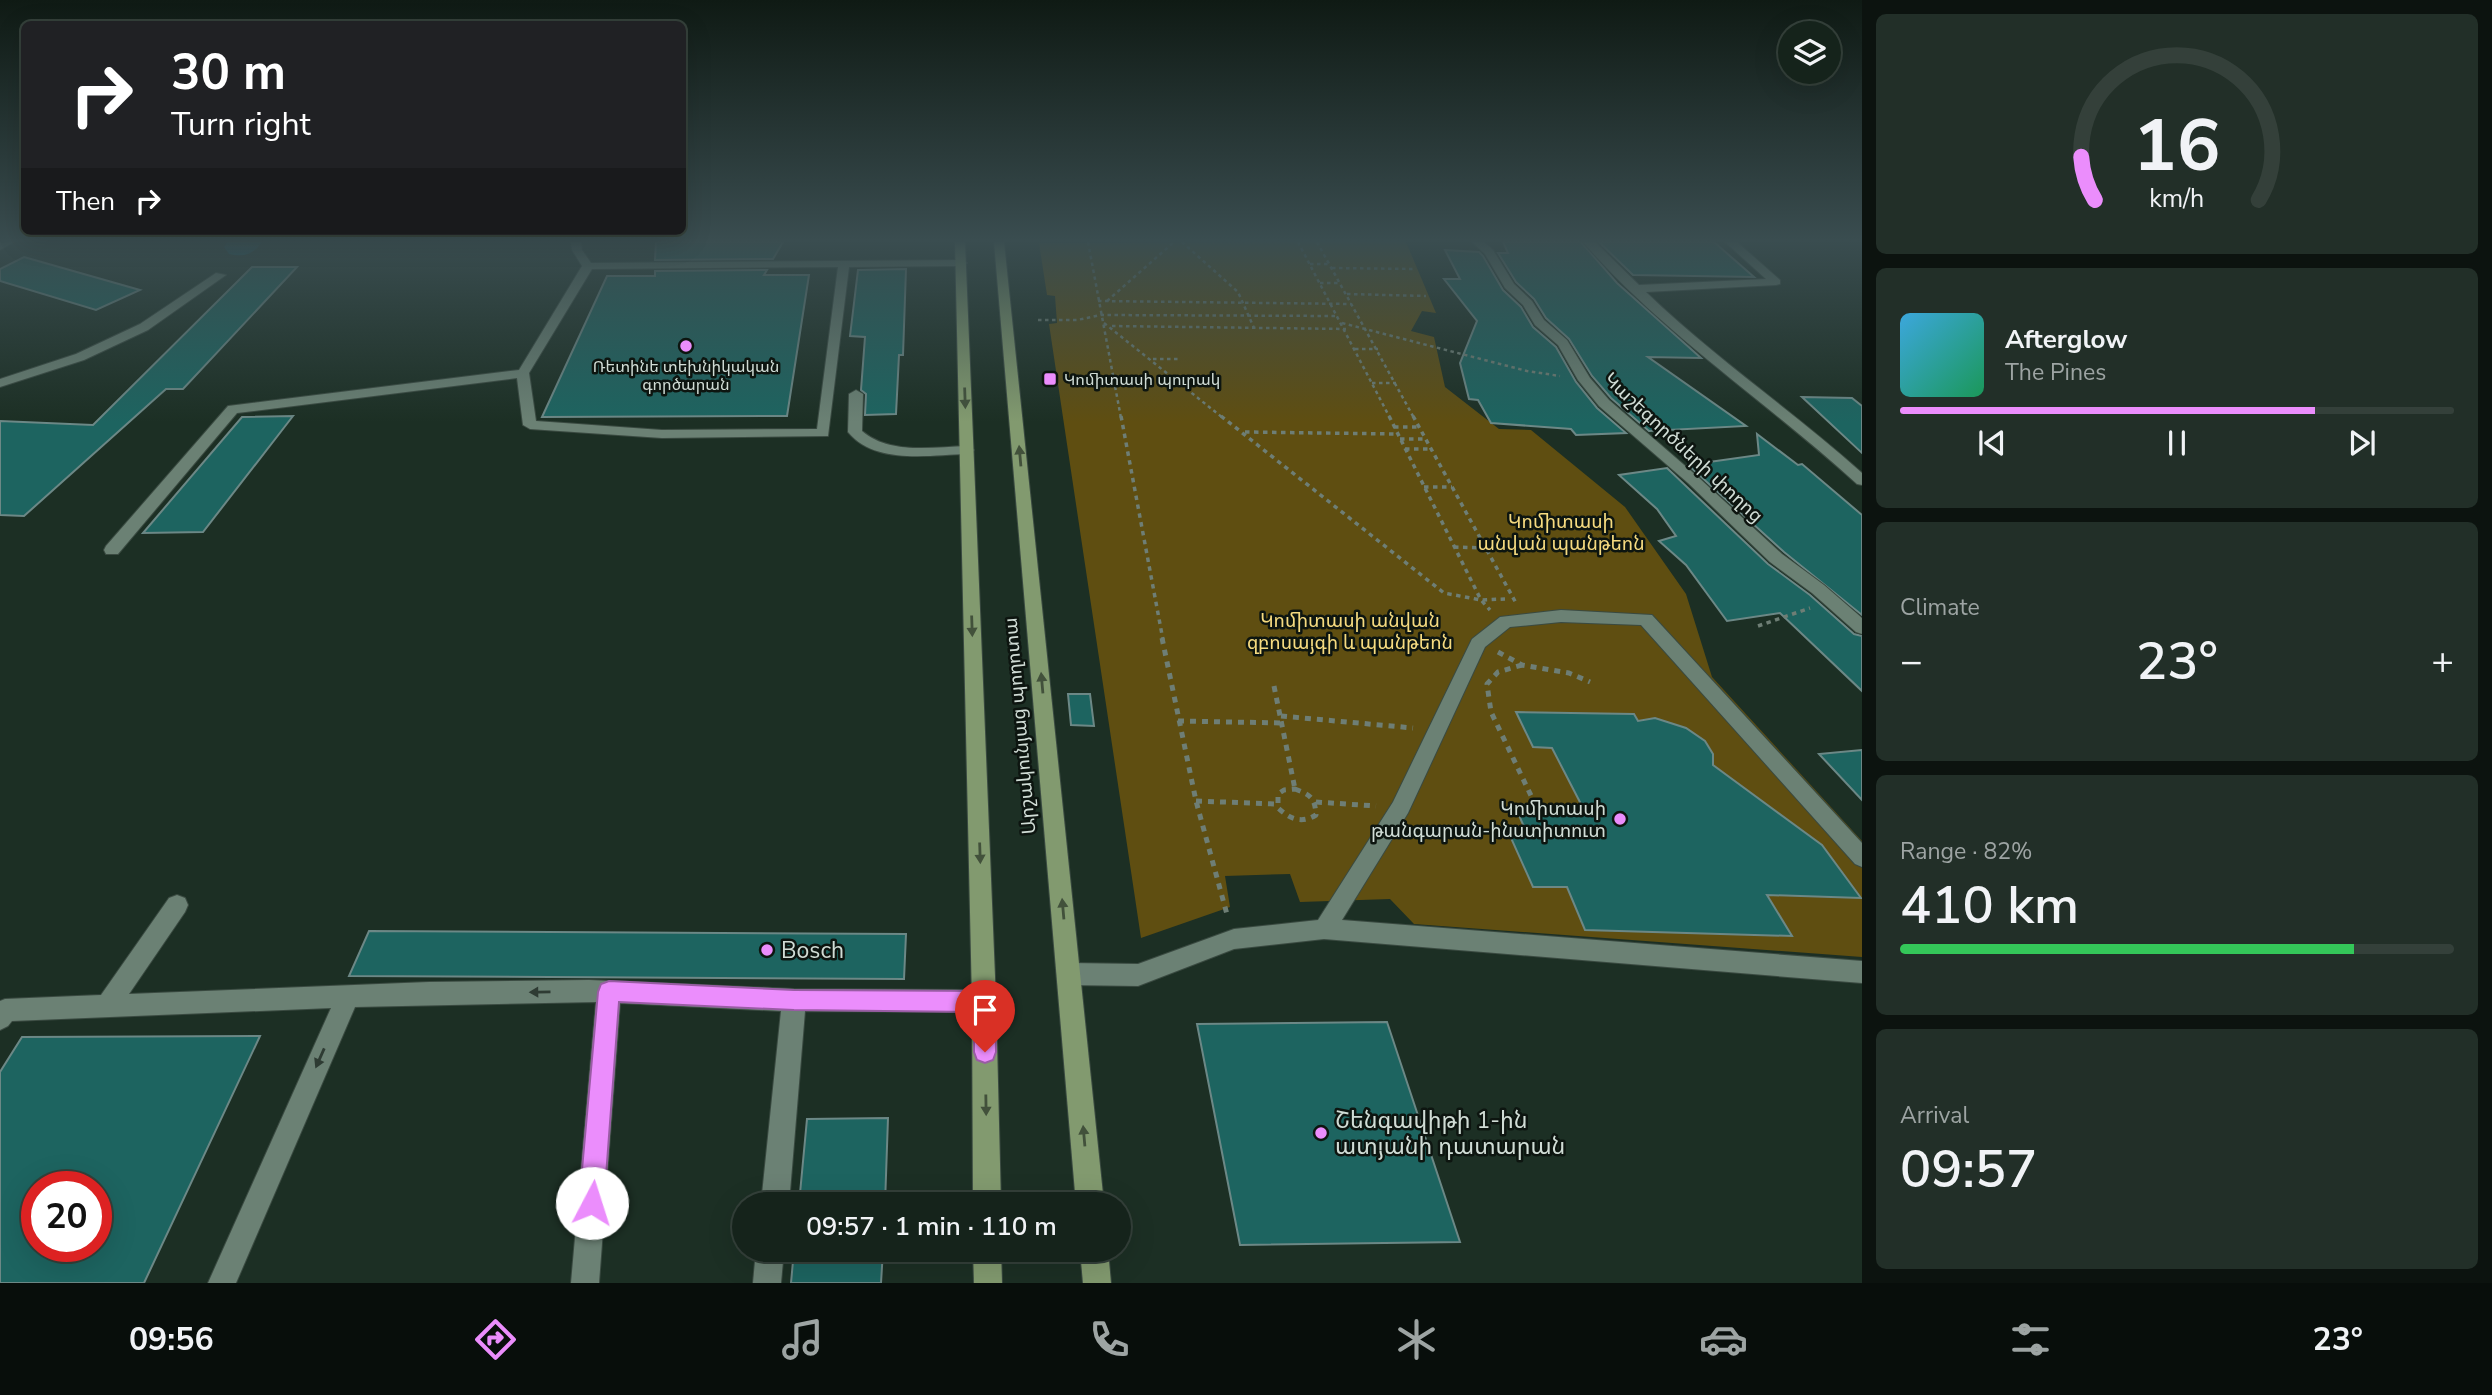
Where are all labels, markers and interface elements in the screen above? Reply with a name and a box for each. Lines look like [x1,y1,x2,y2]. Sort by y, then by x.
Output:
map controls [1778,21,1841,84]
button: layers [1778,21,1841,84]
text: 30 m [171,39,286,106]
icon: right [56,49,147,140]
text: 16 [2133,96,2221,196]
text: Turn right [171,103,311,146]
icon: right [129,182,167,220]
text: km/h [2149,182,2205,216]
text: Then [56,184,115,219]
text: Afterglow [2005,322,2128,357]
marker: Ռետինե տեխնիկական գործարան [678,338,694,354]
place label: Ռետինե տեխնիկական գործարան [593,356,779,396]
text: The Pines [2005,357,2106,388]
street label: Կաշեգործների փողոց [1598,367,1769,529]
place label: Կոմիտասի պուրակ [1064,369,1220,391]
marker: Կոմիտասի պուրակ [1042,371,1058,387]
one-way arrow [959,388,971,410]
icon: previous [1973,424,2011,462]
icon: pause [2158,424,2196,462]
icon: next [2343,424,2381,462]
one-way arrow [1014,445,1025,467]
park label: Կոմիտասի անվան պանթեոն [1477,509,1645,557]
text: Climate [1900,592,1980,623]
park label: Կոմիտասի անվան զբոսայգի և պանթեոն [1247,608,1453,656]
one-way arrow [967,615,978,637]
street label: Արշակունյաց պողոտա [998,616,1042,835]
text: 23° [2136,626,2218,697]
text: − [1900,636,1923,687]
text: + [2431,636,2454,687]
one-way arrow [1036,672,1047,694]
place label: Կոմիտասի թանգարան-ինստիտուտ [1371,796,1606,844]
marker: Կոմիտասի թանգարան-ինստիտուտ [1612,811,1628,827]
text: Range · 82% [1900,836,2032,867]
one-way arrow [974,842,985,864]
text: 410 km [1900,870,2079,941]
one-way arrow [1057,898,1068,920]
place label: Bosch [781,935,844,966]
marker: Bosch [759,942,775,958]
pin [955,980,1015,1052]
one-way arrow [529,986,551,997]
icon: arrive [966,991,1004,1029]
one-way arrow [315,1048,326,1069]
one-way arrow [980,1094,991,1116]
text: Arrival [1900,1100,1969,1131]
place label: Շենգավիթի 1-ին ատյանի դատարան [1335,1105,1565,1162]
one-way arrow [1078,1125,1089,1147]
marker: Շենգավիթի 1-ին ատյանի դատարան [1313,1125,1329,1141]
text: 09:57 [1900,1134,2037,1205]
position arrow [555,1166,629,1240]
speed limit sign: 20 [21,1171,112,1262]
text: 09:57 · 1 min · 110 m [806,1209,1057,1244]
icon: directions [471,1315,520,1364]
icon: music [778,1315,827,1364]
icon: phone [1085,1315,1134,1364]
icon: climate [1392,1315,1441,1364]
icon: car [1699,1315,1748,1364]
icon: filters [2006,1315,2055,1364]
text: 09:56 [129,1318,214,1361]
text: 23° [2312,1318,2363,1361]

